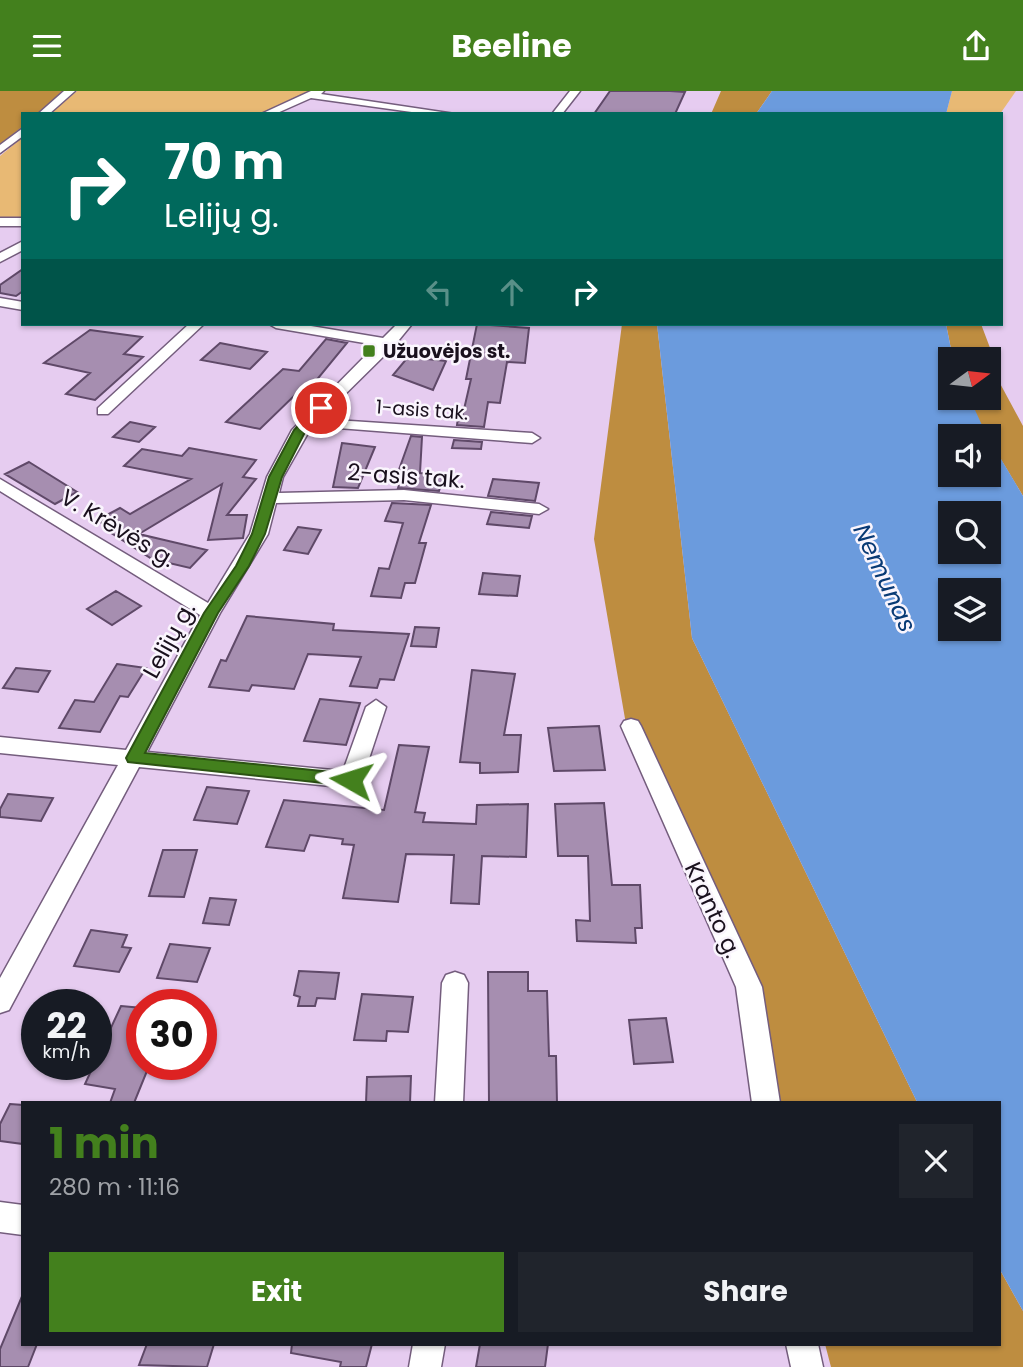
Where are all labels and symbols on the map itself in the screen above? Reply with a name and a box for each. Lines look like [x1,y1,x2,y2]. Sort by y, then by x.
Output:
place label: Užuovėjos st. [383,338,510,365]
marker: Užuovėjos st. [361,343,377,359]
north arrow [938,347,1001,409]
pin [291,378,351,438]
street label: 1-asis tak. [375,393,469,427]
street label: 2-asis tak. [346,456,466,496]
street label: V. Krėvės g. [55,481,181,575]
water label: Nemunas [846,518,924,638]
street label: Lelijų g. [135,596,203,684]
position arrow [314,743,388,817]
street label: Kranto g. [677,857,749,963]
speed limit sign: 30 [126,989,217,1080]

